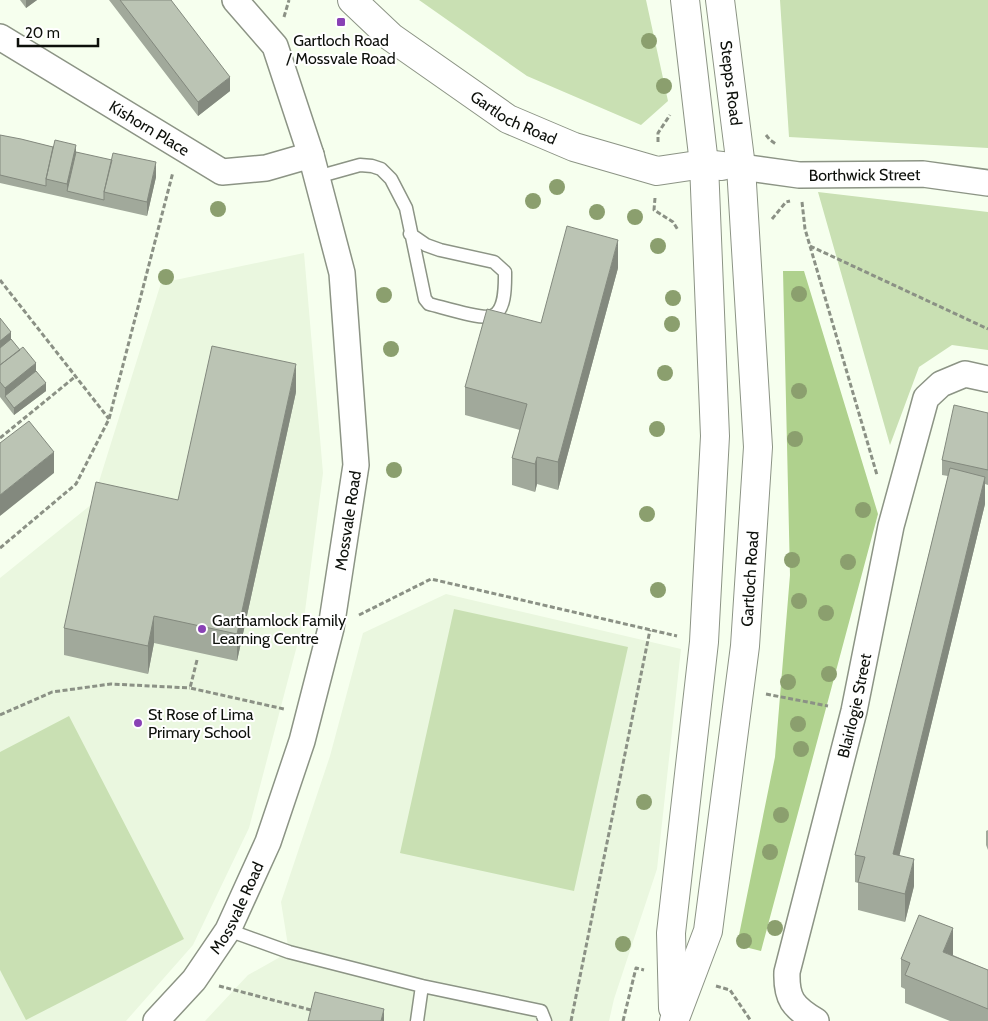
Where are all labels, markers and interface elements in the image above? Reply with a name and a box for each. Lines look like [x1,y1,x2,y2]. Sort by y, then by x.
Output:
scale bar [18,15,98,47]
marker: Gartloch Road / Mossvale Road [335,16,347,28]
text: 20 m [25,24,60,42]
place label: Gartloch Road / Mossvale Road [285,31,396,68]
street label: Stepps Road [716,39,746,127]
street label: Gartloch Road [467,86,560,148]
street label: Kishorn Place [106,96,193,160]
street label: Borthwick Street [809,165,921,184]
street label: Mossvale Road [330,469,365,572]
street label: Gartloch Road [737,530,762,627]
place label: Garthamlock Family Learning Centre [212,611,346,648]
marker: Garthamlock Family Learning Centre [196,623,208,635]
street label: Blairlogie Street [833,651,875,760]
place label: St Rose of Lima Primary School [148,705,254,742]
marker: St Rose of Lima Primary School [132,717,144,729]
street label: Mossvale Road [205,859,267,957]

